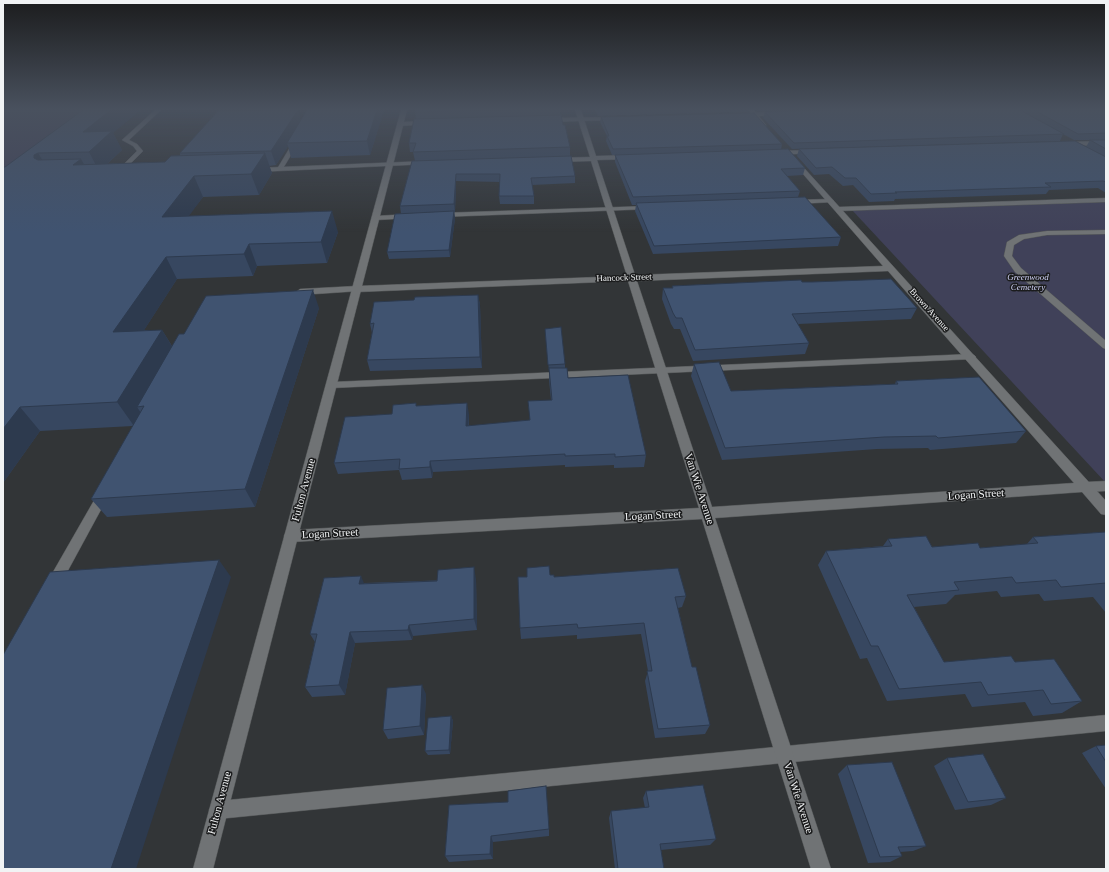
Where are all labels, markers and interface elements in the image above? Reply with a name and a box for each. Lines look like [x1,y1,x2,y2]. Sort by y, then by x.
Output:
street label: Hancock Street [596,272,652,284]
park label: Greenwood Cemetery [1007,273,1049,294]
street label: Brown Avenue [907,286,951,334]
street label: Van Wie Avenue [681,452,717,526]
street label: Fulton Avenue [289,457,319,523]
street label: Logan Street [947,486,1005,504]
street label: Logan Street [624,508,682,524]
street label: Logan Street [301,526,359,542]
street label: Van Wie Avenue [780,761,816,835]
street label: Fulton Avenue [205,770,235,836]

